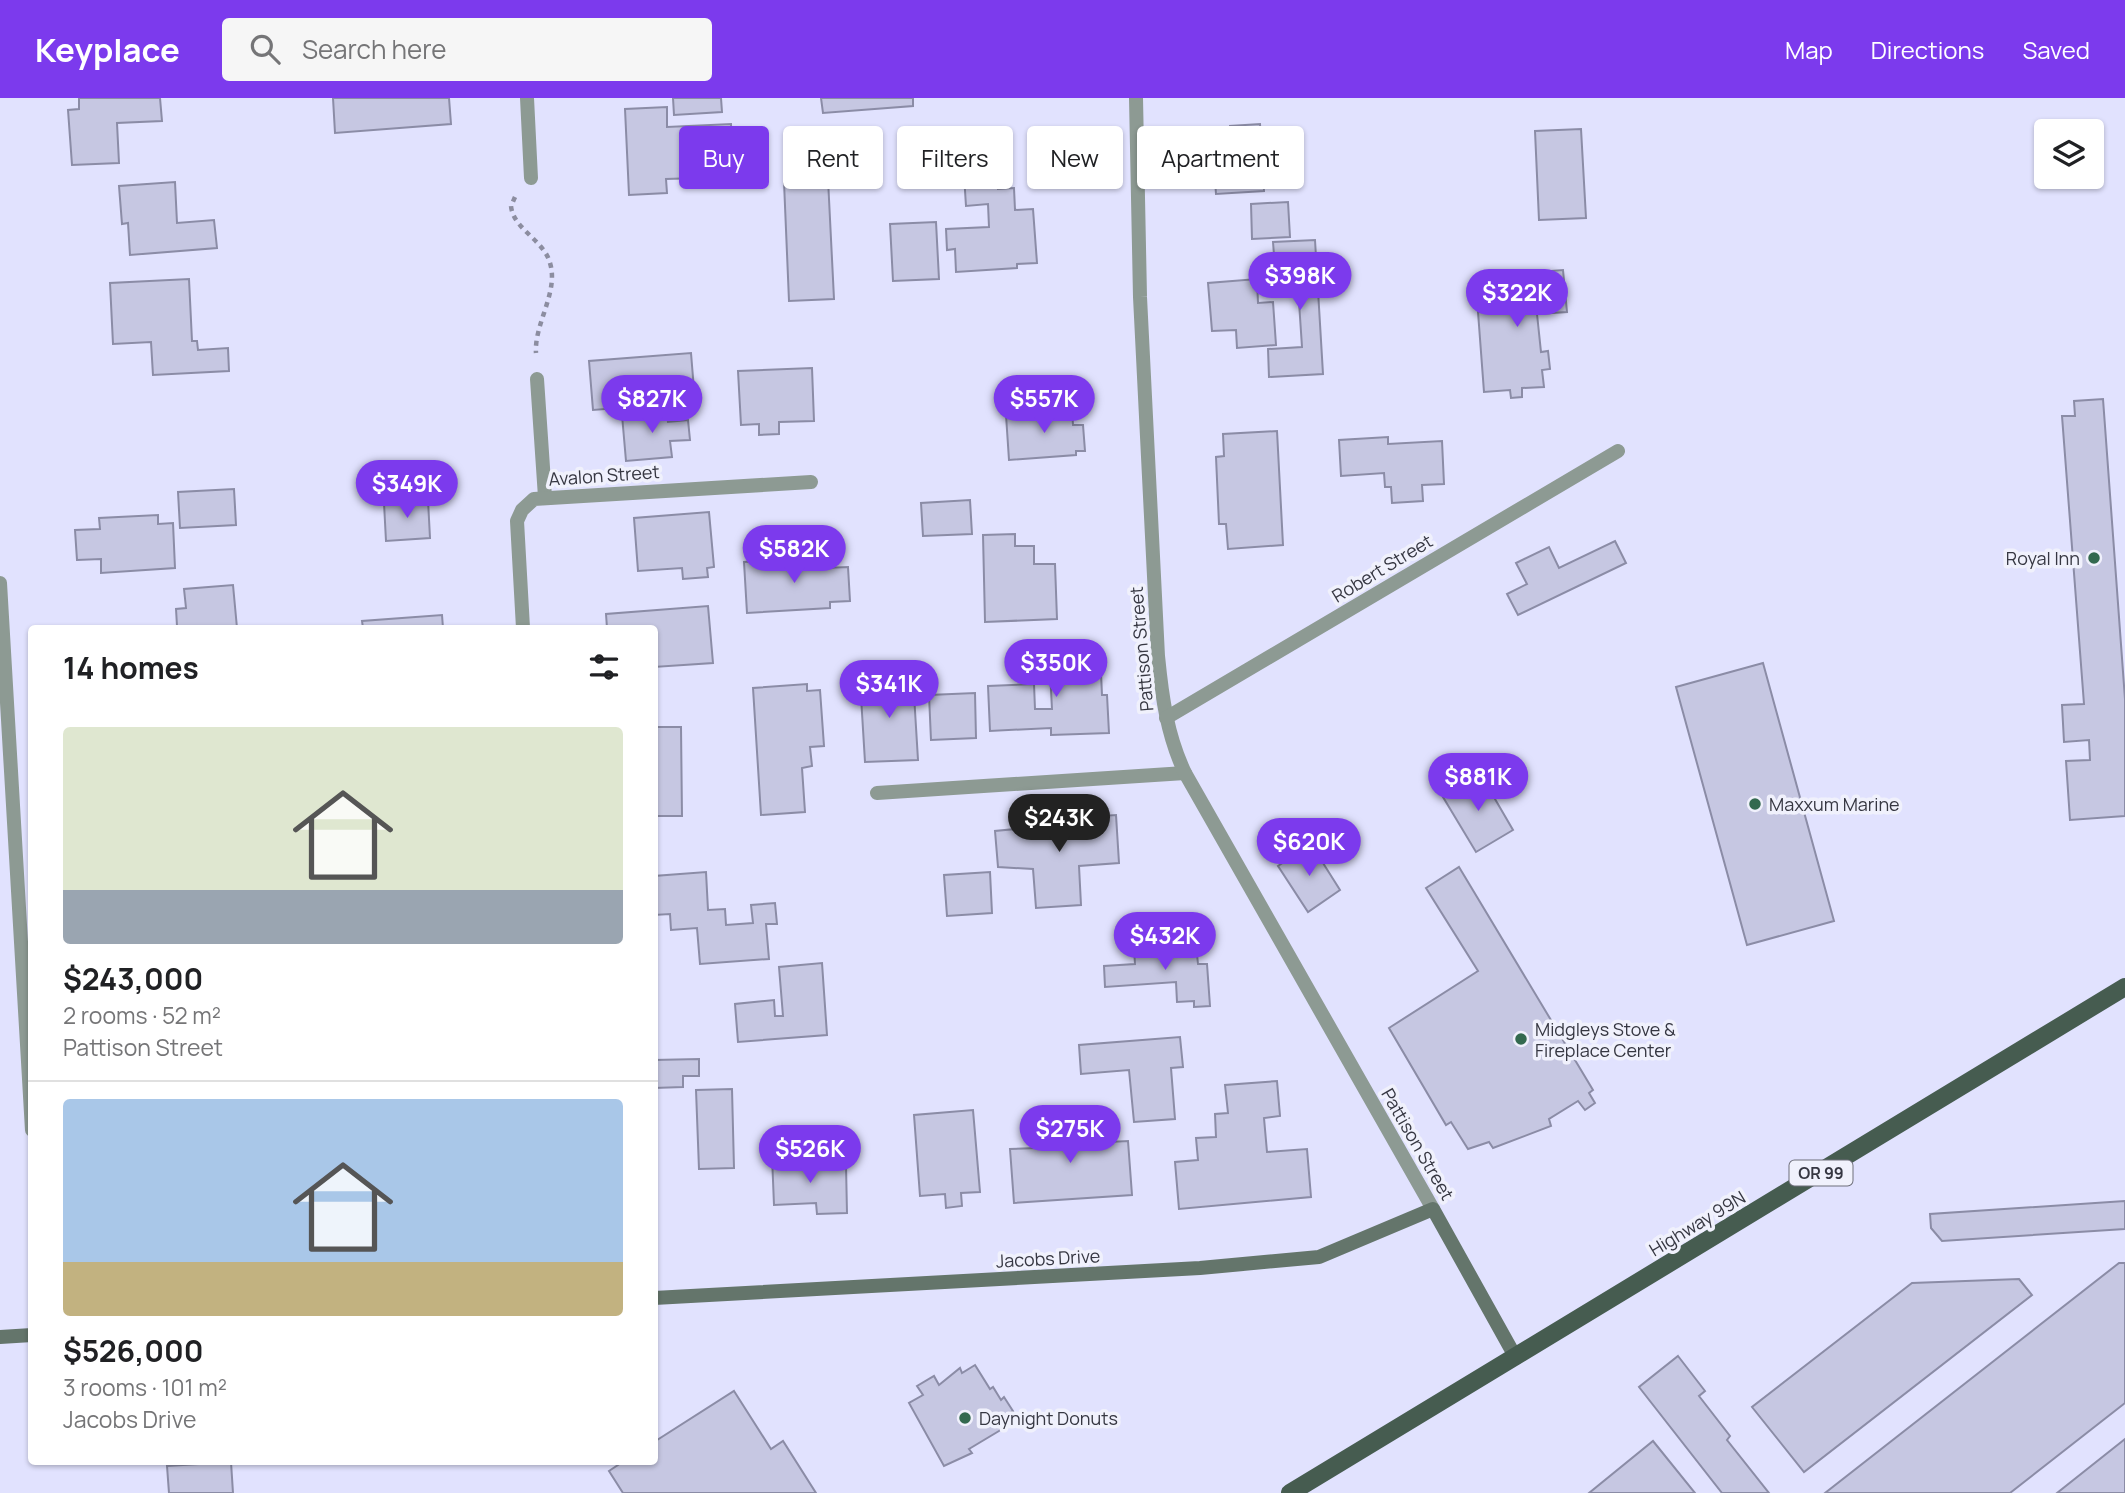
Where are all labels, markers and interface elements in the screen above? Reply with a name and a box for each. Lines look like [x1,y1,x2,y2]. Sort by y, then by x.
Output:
search box [222,18,712,81]
text: Keyplace [35,27,180,72]
icon: search [246,30,284,68]
text: Search here [302,31,447,67]
text: Map [1785,33,1833,66]
text: Directions [1871,33,1984,66]
text: Saved [2022,33,2090,66]
map controls [2034,119,2104,189]
button: layers [2034,119,2104,189]
chip: Buy [679,126,769,189]
chip: Rent [783,126,883,189]
chip: Filters [897,126,1013,189]
chip: New [1027,126,1123,189]
chip: Apartment [1137,126,1304,189]
pin: $398K [1251,252,1349,312]
text: $398K [1264,259,1336,291]
pin: $322K [1468,270,1566,329]
text: $322K [1482,276,1552,308]
pin: $827K [603,376,701,435]
pin: $557K [995,376,1093,435]
text: $827K [617,382,687,414]
text: $557K [1010,382,1078,414]
street label: Avalon Street [548,459,660,491]
pin: $349K [358,460,456,520]
text: $349K [372,467,442,499]
pin: $582K [745,526,843,585]
street label: Robert Street [1327,529,1437,607]
text: $582K [759,532,829,564]
place label: Royal Inn [2006,546,2080,570]
marker: Royal Inn [2086,550,2102,566]
street label: Pattison Street [1124,586,1158,712]
pin: $350K [1007,640,1105,699]
text: $350K [1020,646,1092,678]
text: 14 homes [63,647,199,688]
icon: filters [585,648,623,686]
pin: $341K [840,660,938,720]
text: $341K [856,667,922,699]
pin: $881K [1429,754,1527,813]
text: $881K [1444,760,1512,792]
icon: home [280,772,406,898]
place label: Maxxum Marine [1769,792,1900,816]
pin: $243K [1010,794,1108,854]
marker: Maxxum Marine [1747,796,1763,812]
text: $243K [1024,801,1094,833]
pin: $620K [1260,818,1358,878]
text: $620K [1273,825,1345,857]
pin: $432K [1116,912,1214,972]
text: $432K [1130,919,1200,951]
text: $243,000 [63,958,203,999]
text: 2 rooms · 52 m² [63,999,221,1031]
place label: Midgleys Stove & Fireplace Center [1535,1017,1676,1062]
text: Pattison Street [63,1031,223,1063]
marker: Midgleys Stove & Fireplace Center [1513,1031,1529,1047]
street label: Pattison Street [1376,1084,1460,1204]
pin: $275K [1021,1105,1119,1165]
text: $275K [1036,1112,1104,1144]
pin: $526K [761,1126,859,1185]
text: $526K [775,1132,845,1164]
icon: home [280,1144,406,1270]
road number: OR 99 [1790,1161,1853,1186]
street label: Highway 99N [1644,1185,1750,1261]
street label: Jacobs Drive [995,1243,1101,1273]
text: $526,000 [63,1330,203,1371]
text: 3 rooms · 101 m² [63,1371,227,1403]
text: Jacobs Drive [63,1403,196,1435]
place label: Daynight Donuts [979,1406,1118,1430]
marker: Daynight Donuts [957,1410,973,1426]

